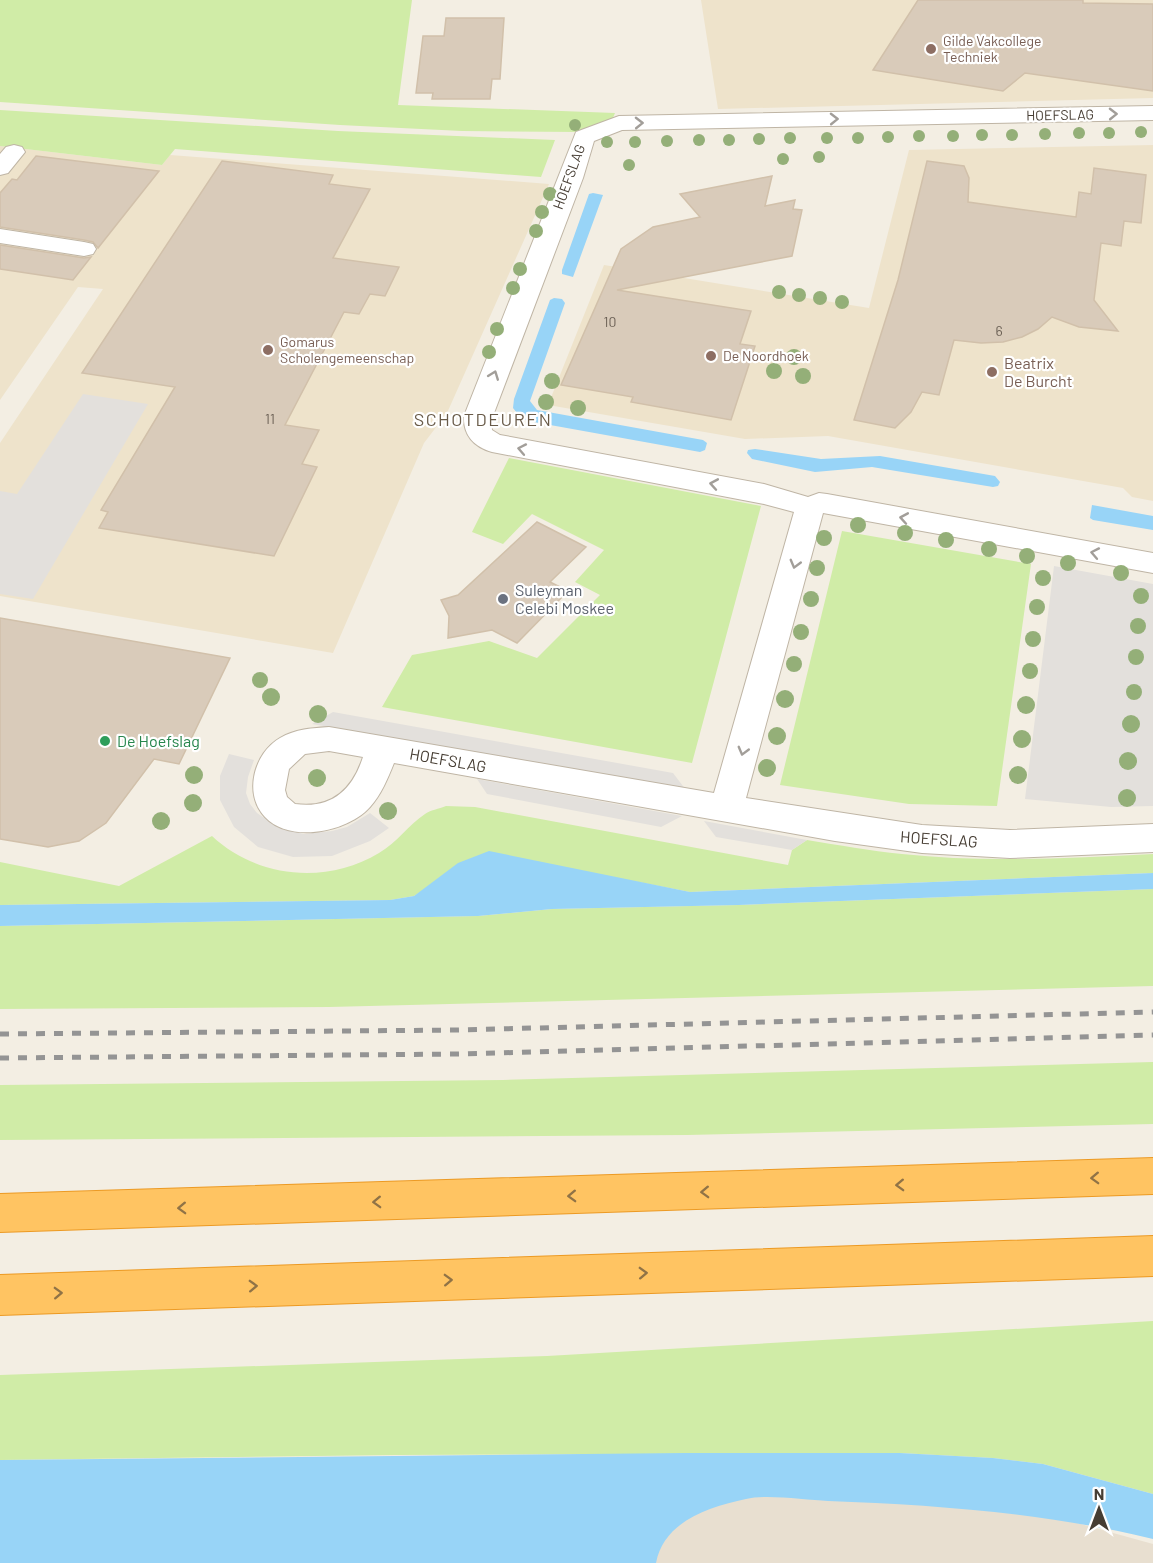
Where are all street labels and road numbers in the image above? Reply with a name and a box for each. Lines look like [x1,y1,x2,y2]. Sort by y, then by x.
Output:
street label: HOEFSLAG [1026,105,1094,124]
street label: HOEFSLAG [549,142,588,212]
street label: HOEFSLAG [408,743,488,776]
street label: HOEFSLAG [900,826,978,851]

